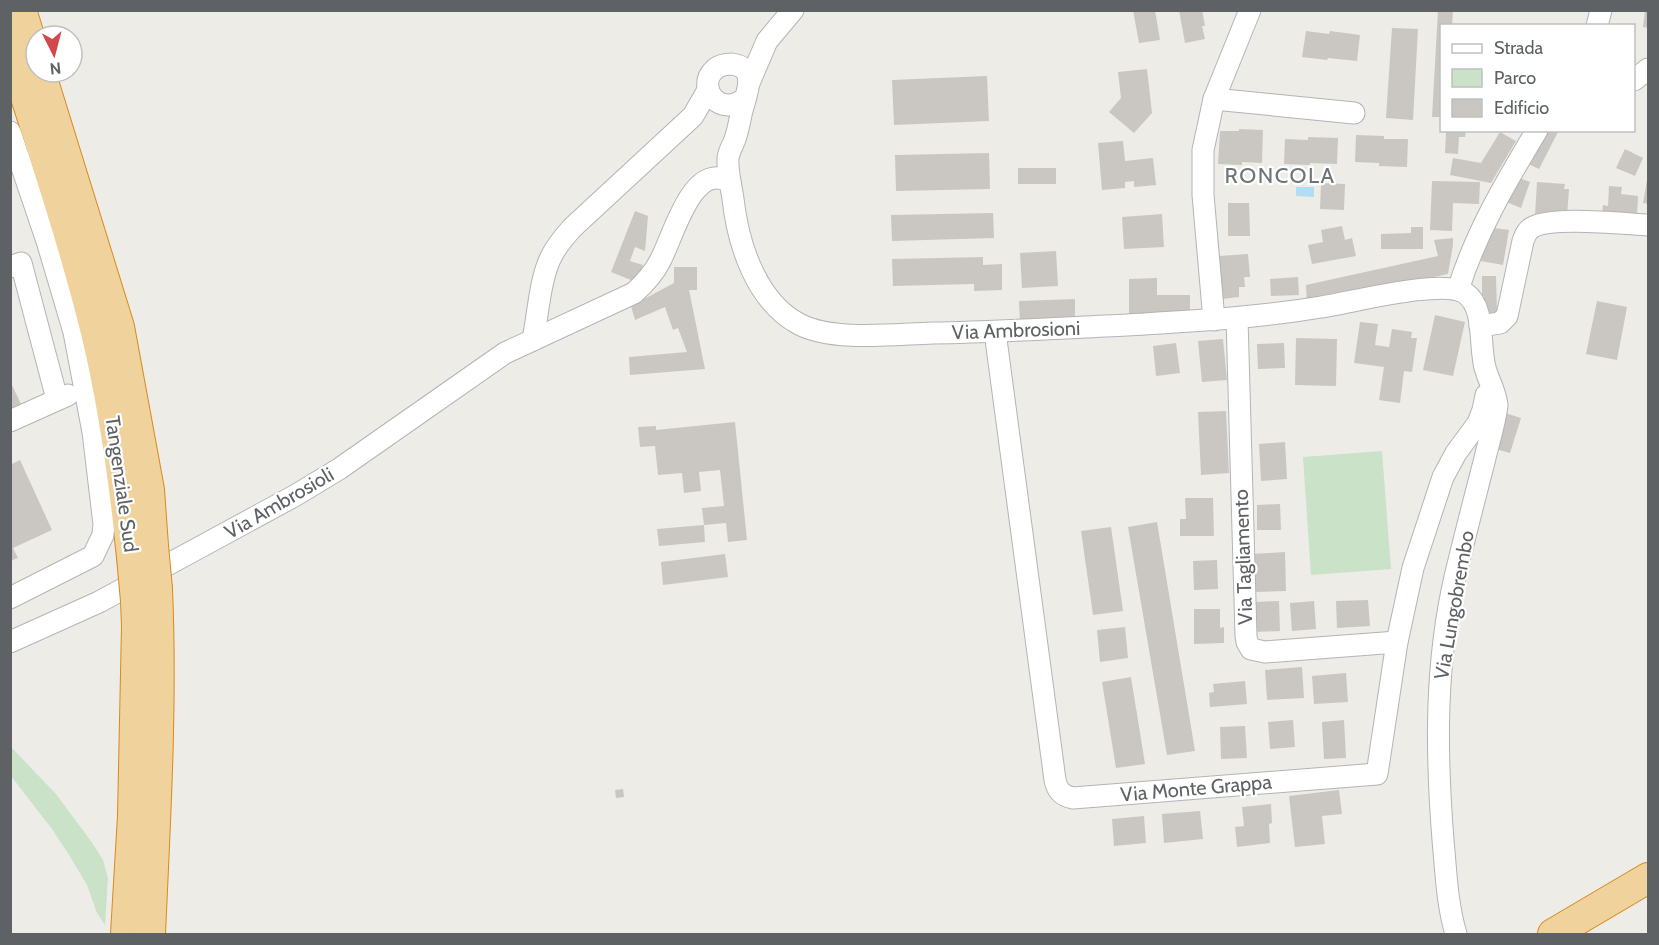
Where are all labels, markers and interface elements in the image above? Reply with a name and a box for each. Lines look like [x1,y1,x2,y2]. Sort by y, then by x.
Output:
north arrow [24,24,84,84]
legend [1440,24,1635,132]
text: Strada [1494,37,1544,59]
text: N [49,58,62,78]
text: Parco [1494,67,1536,89]
text: Edificio [1494,97,1549,119]
district label: RONCOLA [1225,162,1335,189]
street label: Via Ambrosioni [951,316,1081,344]
street label: Tangenziale Sud [101,414,143,554]
street label: Via Ambrosioli [220,462,338,544]
street label: Via Tagliamento [1229,489,1257,625]
street label: Via Lungobrembo [1429,529,1479,681]
street label: Via Monte Grappa [1119,769,1273,807]

